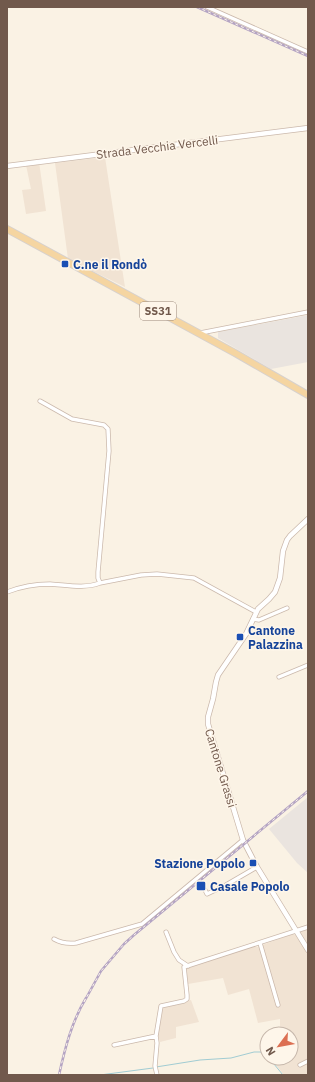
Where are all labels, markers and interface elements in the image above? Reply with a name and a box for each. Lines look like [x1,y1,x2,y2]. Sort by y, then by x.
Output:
street label: Strada Vecchia Vercelli [95,132,219,162]
place label: C.ne il Rondò [73,257,147,272]
marker: C.ne il Rondò [60,259,70,269]
road number: SS31 [140,302,176,320]
place label: Cantone Palazzina [248,623,303,652]
marker: Cantone Palazzina [235,632,245,642]
street label: Cantone Grassi [202,727,240,809]
place label: Stazione Popolo [154,856,245,871]
marker: Stazione Popolo [248,858,258,868]
place label: Casale Popolo [210,879,290,894]
marker: Casale Popolo [195,880,207,892]
north arrow [259,1026,299,1066]
text: N [262,1044,279,1058]

